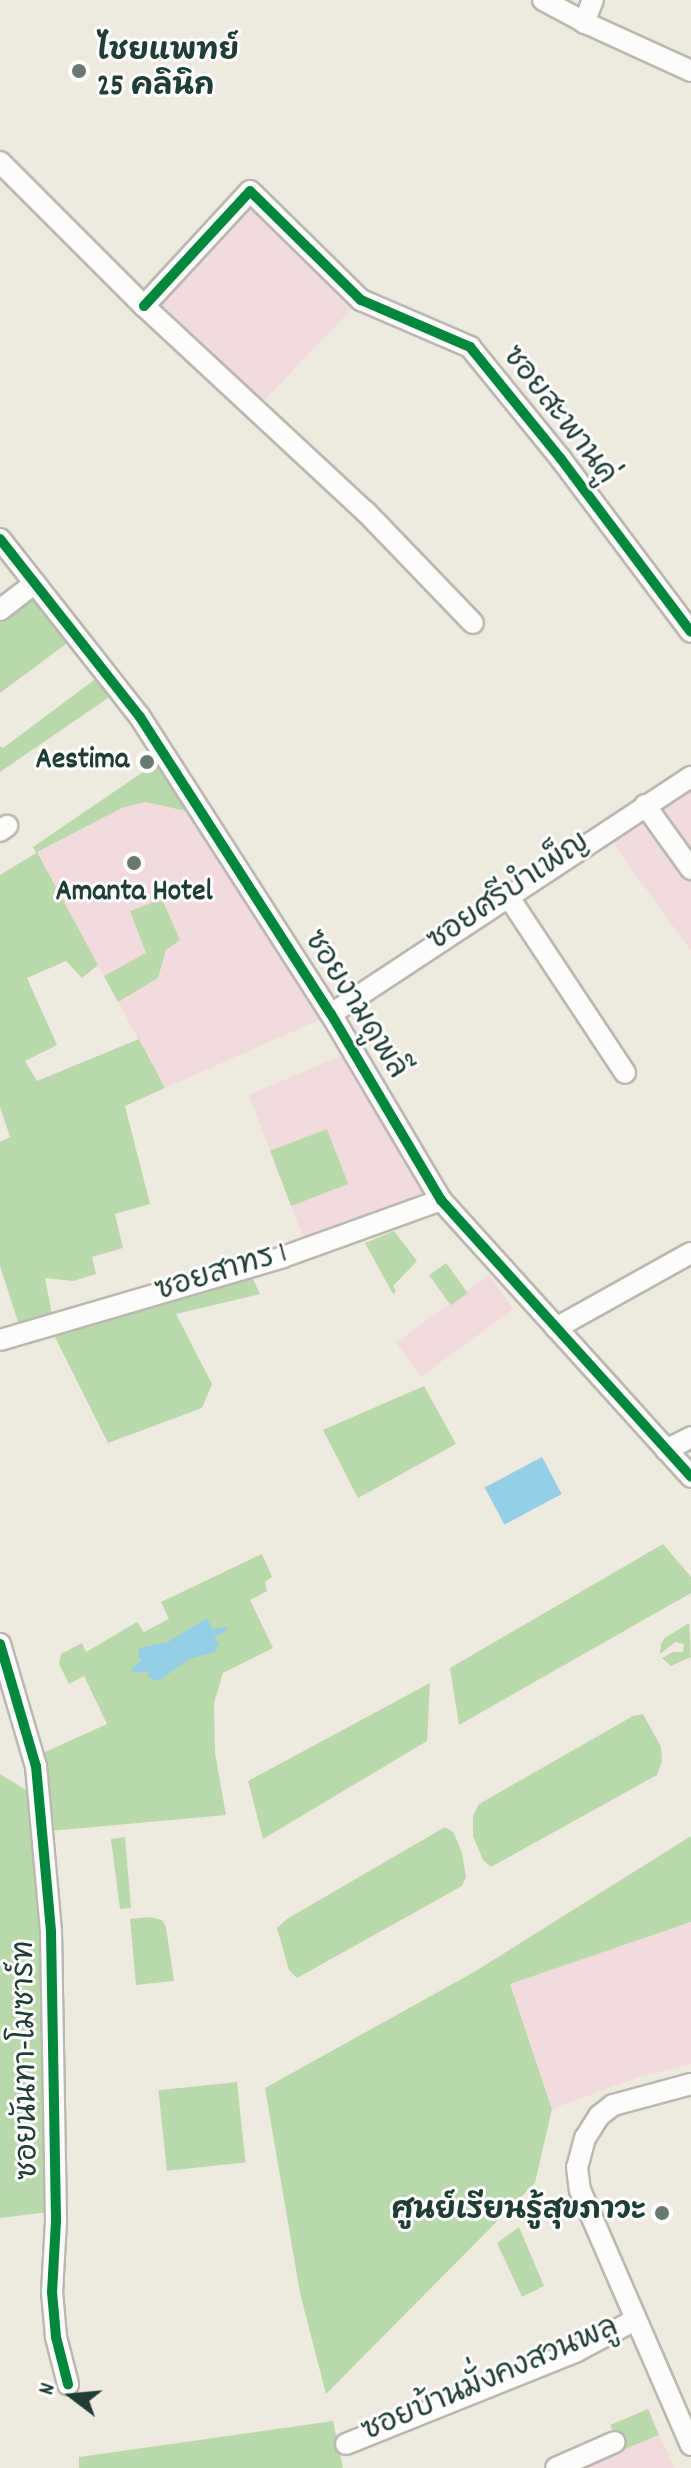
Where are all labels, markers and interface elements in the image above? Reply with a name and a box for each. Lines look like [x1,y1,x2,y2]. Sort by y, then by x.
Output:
place label: ไชยแพทย์ 25 คลินิก [97,36,239,106]
marker: ไชยแพทย์ 25 คลินิก [68,60,90,82]
street label: ซอยสะพานคู่ [492,341,622,493]
place label: Aestima [36,744,129,780]
marker: Aestima [136,751,158,773]
street label: ซอยศรีบำเพ็ญ [422,827,598,961]
marker: Amanta Hotel [125,854,143,872]
place label: Amanta Hotel [55,876,213,912]
street label: ซอยงามดูพลี [293,925,413,1087]
street label: ซอยสาทร 1 [152,1238,292,1312]
street label: ซอยนันทา-โมซาร์ท [9,1940,49,2180]
place label: ศูนย์เรียนรู้สุขภาวะ [391,2195,646,2231]
marker: ศูนย์เรียนรู้สุขภาวะ [653,2204,671,2222]
street label: ซอยบ้านมั่งคงสวนพลู [358,2312,624,2452]
north arrow [32,2356,112,2436]
text: N [32,2380,65,2399]

